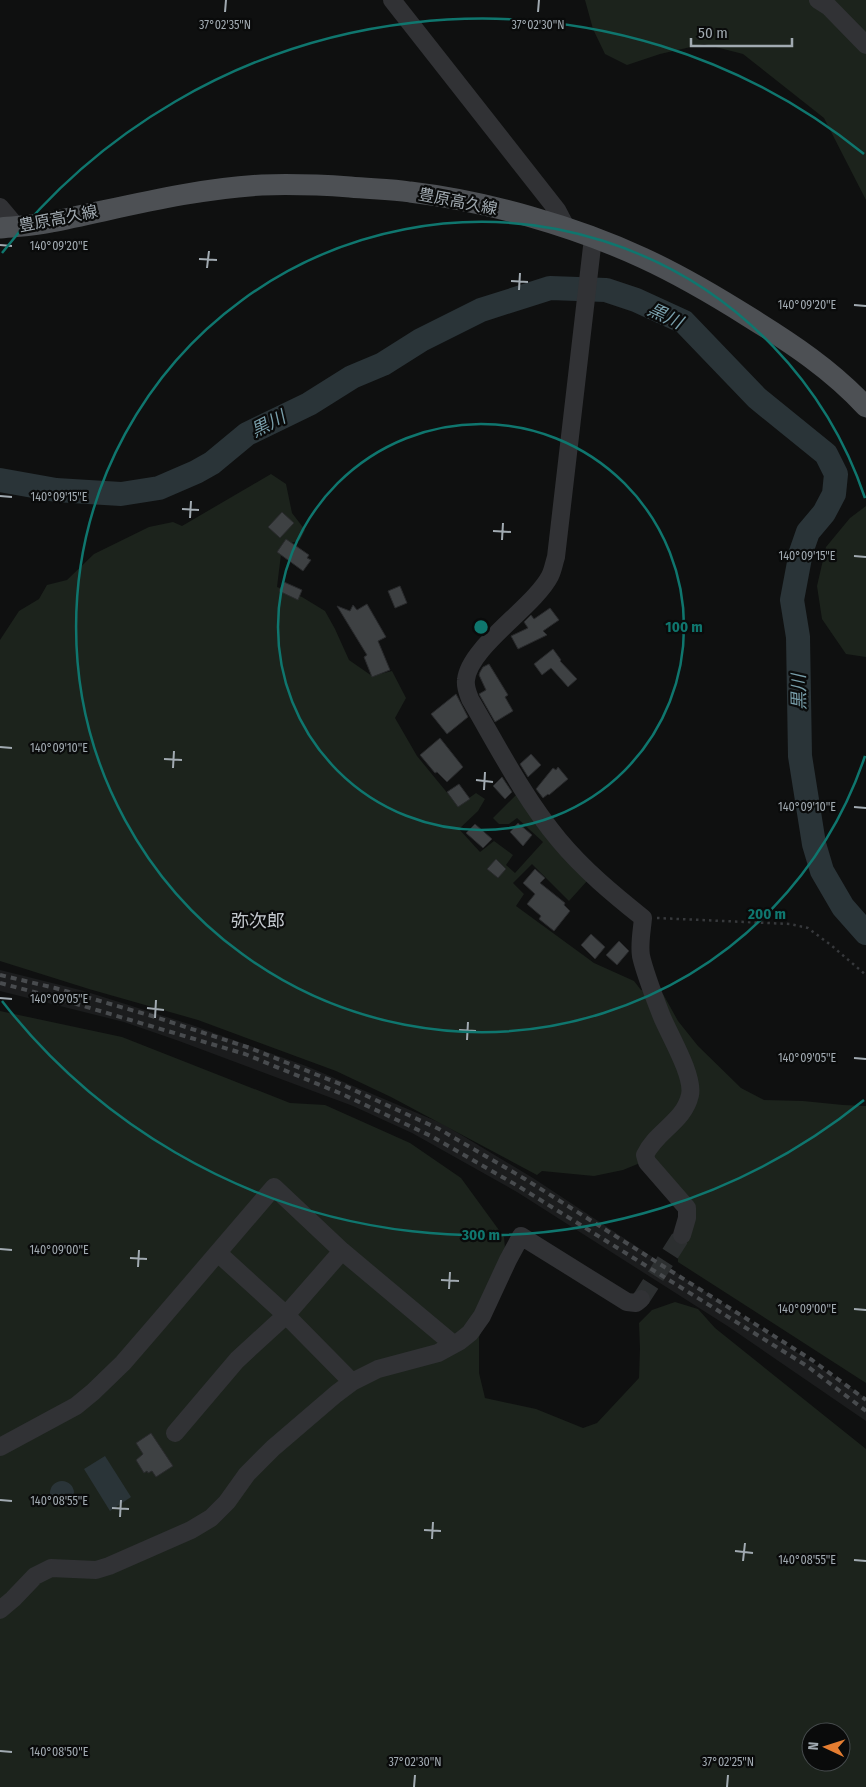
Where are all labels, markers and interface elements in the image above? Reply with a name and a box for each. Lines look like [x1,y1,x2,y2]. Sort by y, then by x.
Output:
scale bar [691,15,792,47]
text: 37°02'35"N [199,18,251,32]
text: 37°02'30"N [511,18,565,32]
text: 50 m [698,24,728,42]
street label: 豊原高久線 [417,185,499,218]
street label: 豊原高久線 [17,202,99,235]
text: 140°09'20"E [30,239,89,253]
water label: 黒川 [644,298,688,334]
text: 140°09'20"E [778,298,837,312]
water label: 黒川 [247,405,291,442]
text: 140°09'15"E [31,490,88,504]
text: 140°09'15"E [779,549,836,563]
centre of rings [472,618,490,636]
text: 100 m [665,618,703,636]
water label: 黒川 [788,672,810,710]
text: 140°09'10"E [30,741,88,755]
text: 140°09'10"E [778,800,836,814]
text: 200 m [747,905,786,923]
district label: 弥次郎 [231,910,285,932]
text: 140°09'05"E [30,992,88,1006]
text: 140°09'05"E [778,1051,836,1065]
text: 300 m [461,1226,500,1244]
text: 140°09'00"E [29,1243,89,1257]
text: 140°09'00"E [777,1302,837,1316]
text: 140°08'55"E [30,1494,88,1508]
text: 140°08'55"E [778,1553,836,1567]
north arrow [801,1722,851,1772]
text: N [805,1741,822,1751]
text: 140°08'50"E [30,1745,89,1759]
text: 37°02'30"N [388,1755,442,1769]
text: 37°02'25"N [702,1755,754,1769]

